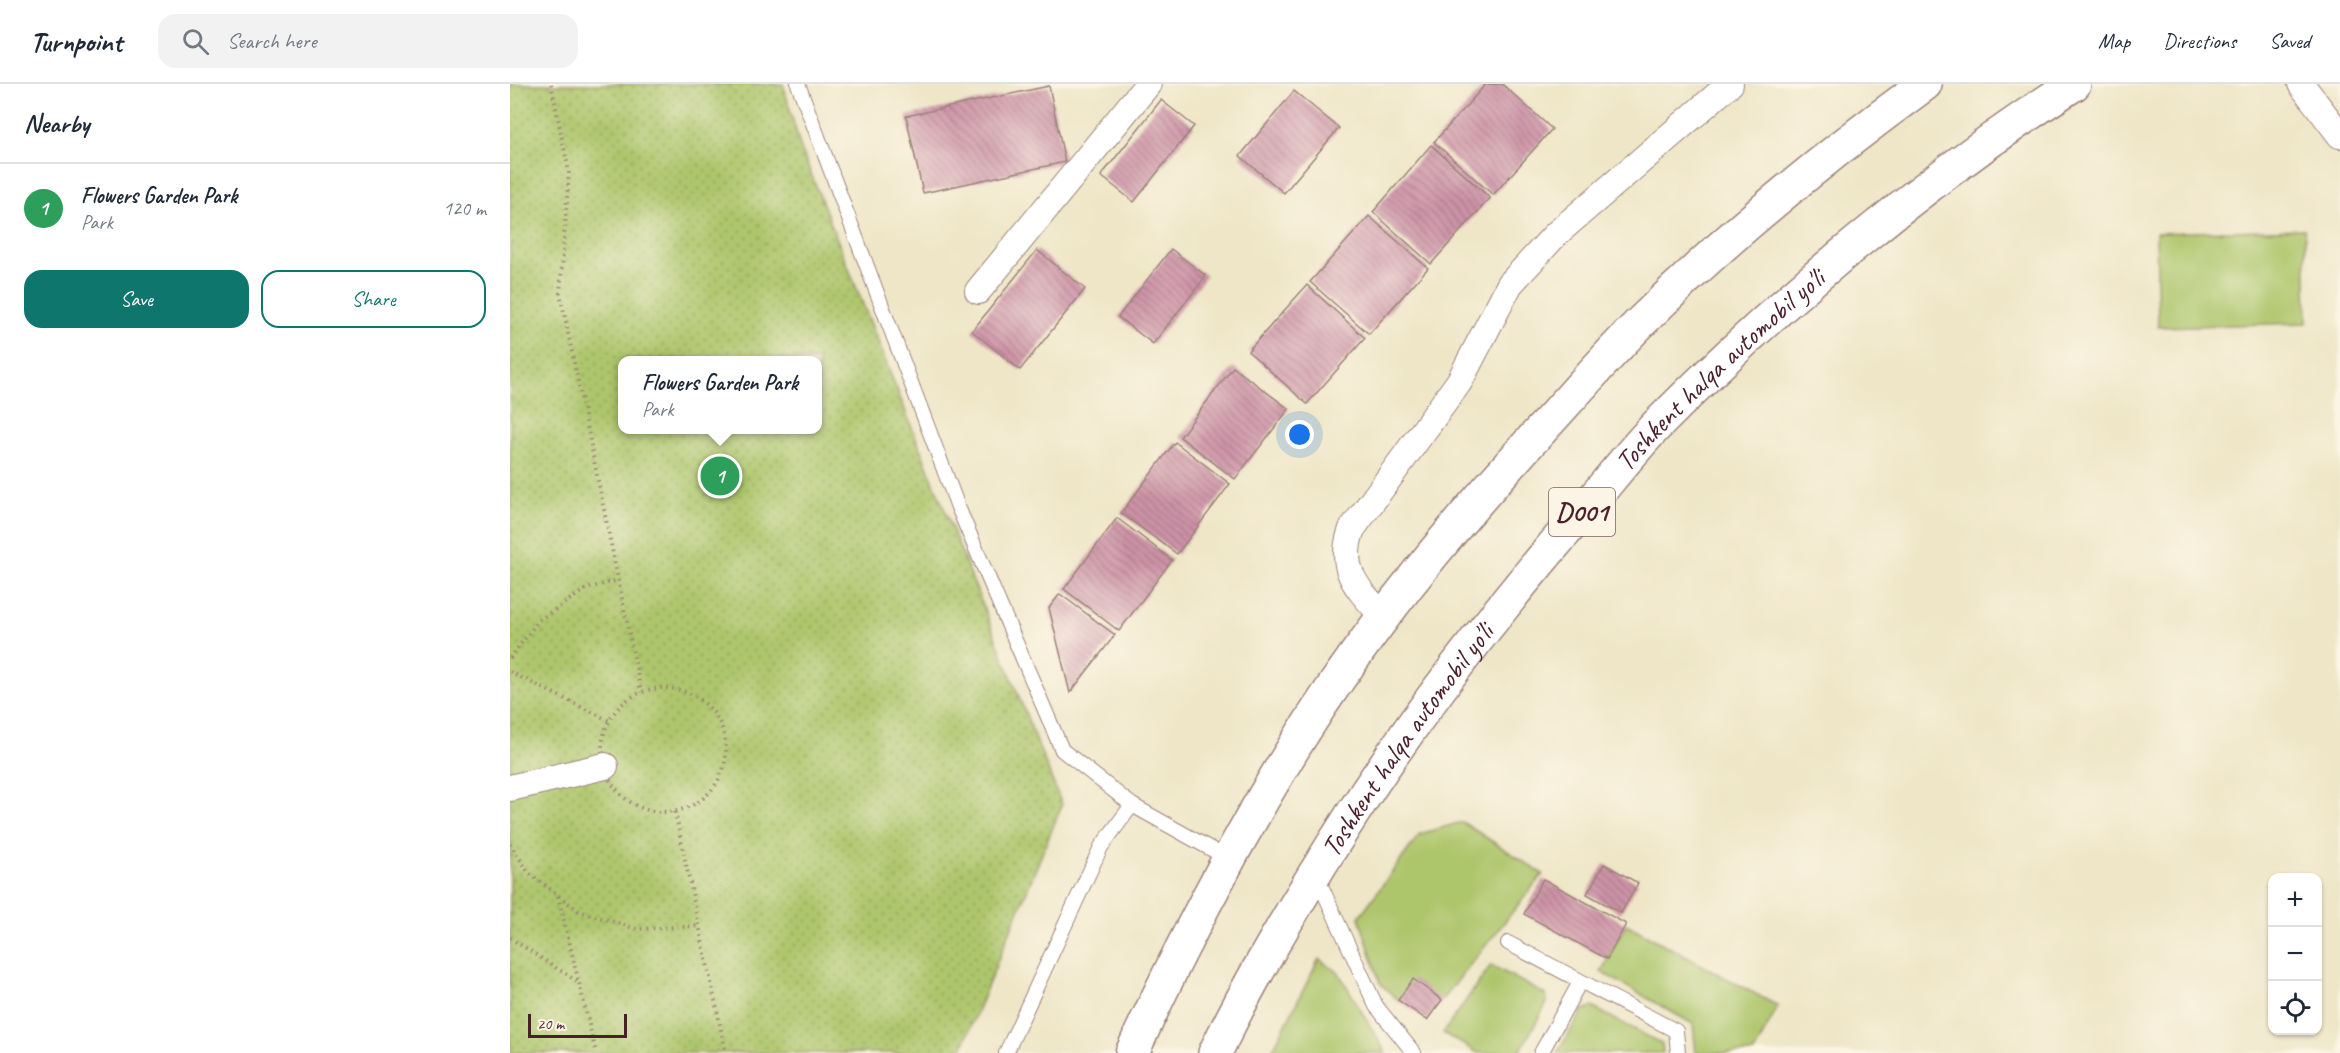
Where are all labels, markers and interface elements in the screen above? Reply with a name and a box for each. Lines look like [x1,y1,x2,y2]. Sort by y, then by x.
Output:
search box [158,14,578,68]
text: Turnpoint [30,24,122,59]
icon: search [179,25,212,58]
text: Search here [227,27,317,55]
text: Map [2098,28,2130,54]
text: Directions [2163,28,2236,54]
text: Saved [2269,28,2310,54]
text: Nearby [24,107,89,140]
text: Flowers Garden Park [81,182,237,210]
text: 1 [39,196,48,221]
text: 120 m [443,196,486,221]
text: Park [81,210,113,235]
street label: Toshkent halqa avtomobil yo'li [1607,258,1834,478]
button: Save [24,270,249,328]
button: Share [261,270,486,328]
popup [618,356,822,434]
text: Flowers Garden Park [642,369,798,397]
text: Park [642,397,674,422]
your location [1285,420,1314,449]
pin: 1 [700,454,740,498]
road number: D001 [1549,488,1615,536]
street label: Toshkent halqa avtomobil yo'li [1313,613,1503,863]
map controls [2268,873,2322,1035]
button: + [2268,873,2322,927]
button: − [2268,927,2322,981]
button: locate [2268,981,2322,1035]
scale bar [528,1011,627,1038]
text: 20 m [537,1014,564,1034]

